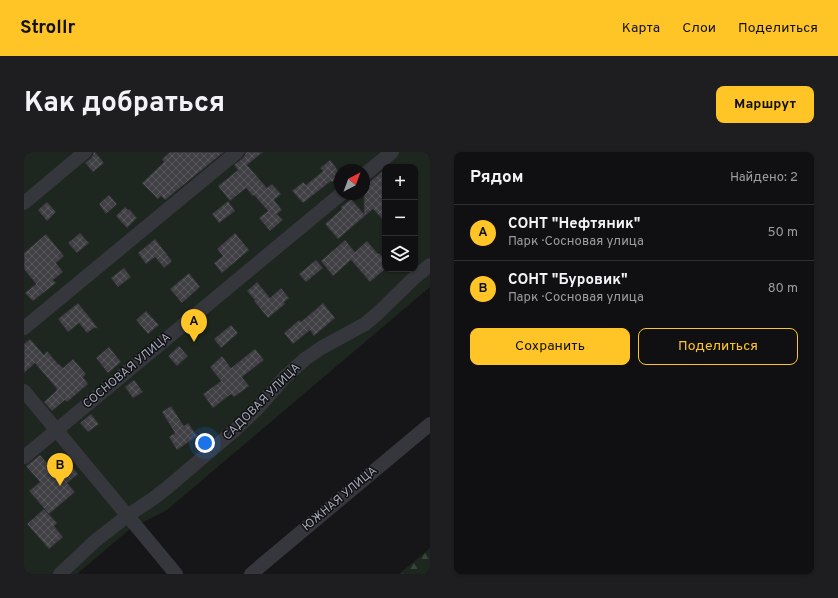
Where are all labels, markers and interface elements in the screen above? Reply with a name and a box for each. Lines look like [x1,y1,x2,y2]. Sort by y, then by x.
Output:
text: Strollr [20,16,75,40]
text: Карта [622,20,660,37]
text: Слои [682,20,716,37]
text: Поделиться [738,20,818,37]
text: Как добраться [24,86,225,122]
button: Маршрут [716,86,814,123]
north arrow [334,164,370,200]
map controls [382,164,418,272]
button: + [382,164,418,200]
text: Рядом [470,167,523,189]
text: Найдено: 2 [730,170,798,186]
button: − [382,200,418,236]
text: СОНТ "Нефтяник" [508,215,641,234]
text: A [478,225,488,241]
text: 50 m [768,225,798,241]
text: Парк · Сосновая улица [508,234,644,250]
button: layers [382,236,418,272]
text: СОНТ "Буровик" [508,271,628,290]
text: B [479,281,487,297]
text: 80 m [768,281,798,297]
text: Парк · Сосновая улица [508,290,644,306]
pin: A [181,309,207,342]
button: Сохранить [470,328,630,365]
button: Поделиться [638,328,798,365]
street label: СОСНОВАЯ УЛИЦА [80,330,174,412]
street label: САДОВАЯ УЛИЦА [220,360,304,444]
your location [195,433,215,453]
pin: B [47,453,73,486]
street label: ЮЖНАЯ УЛИЦА [299,463,381,535]

